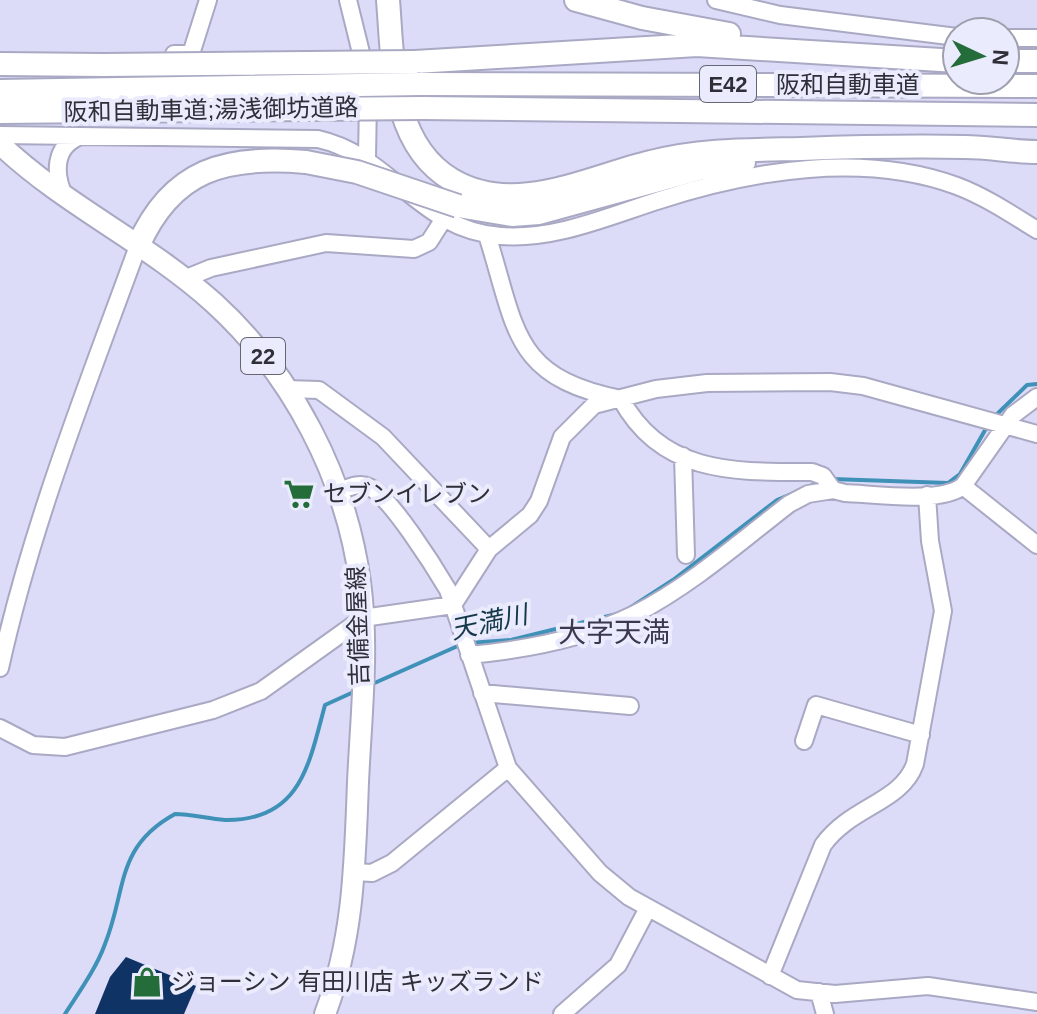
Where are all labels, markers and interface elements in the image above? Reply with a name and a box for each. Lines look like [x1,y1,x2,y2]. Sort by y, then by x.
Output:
north arrow [941,16,1021,96]
text: N [987,49,1013,66]
road number: E42 [700,66,756,102]
street label: 阪和自動車道 [776,71,920,98]
street label: 阪和自動車道;湯浅御坊道路 [63,93,359,126]
road number: 22 [241,338,285,374]
supermarket icon: セブンイレブン [282,477,316,511]
place label: セブンイレブン [323,480,491,507]
street label: 吉備金屋線 [342,566,373,686]
water label: 天満川 [448,599,533,645]
district label: 大字天満 [558,617,670,648]
shop icon: ジョーシン 有田川店 キッズランド [130,965,164,999]
place label: ジョーシン 有田川店 キッズランド [171,968,544,995]

